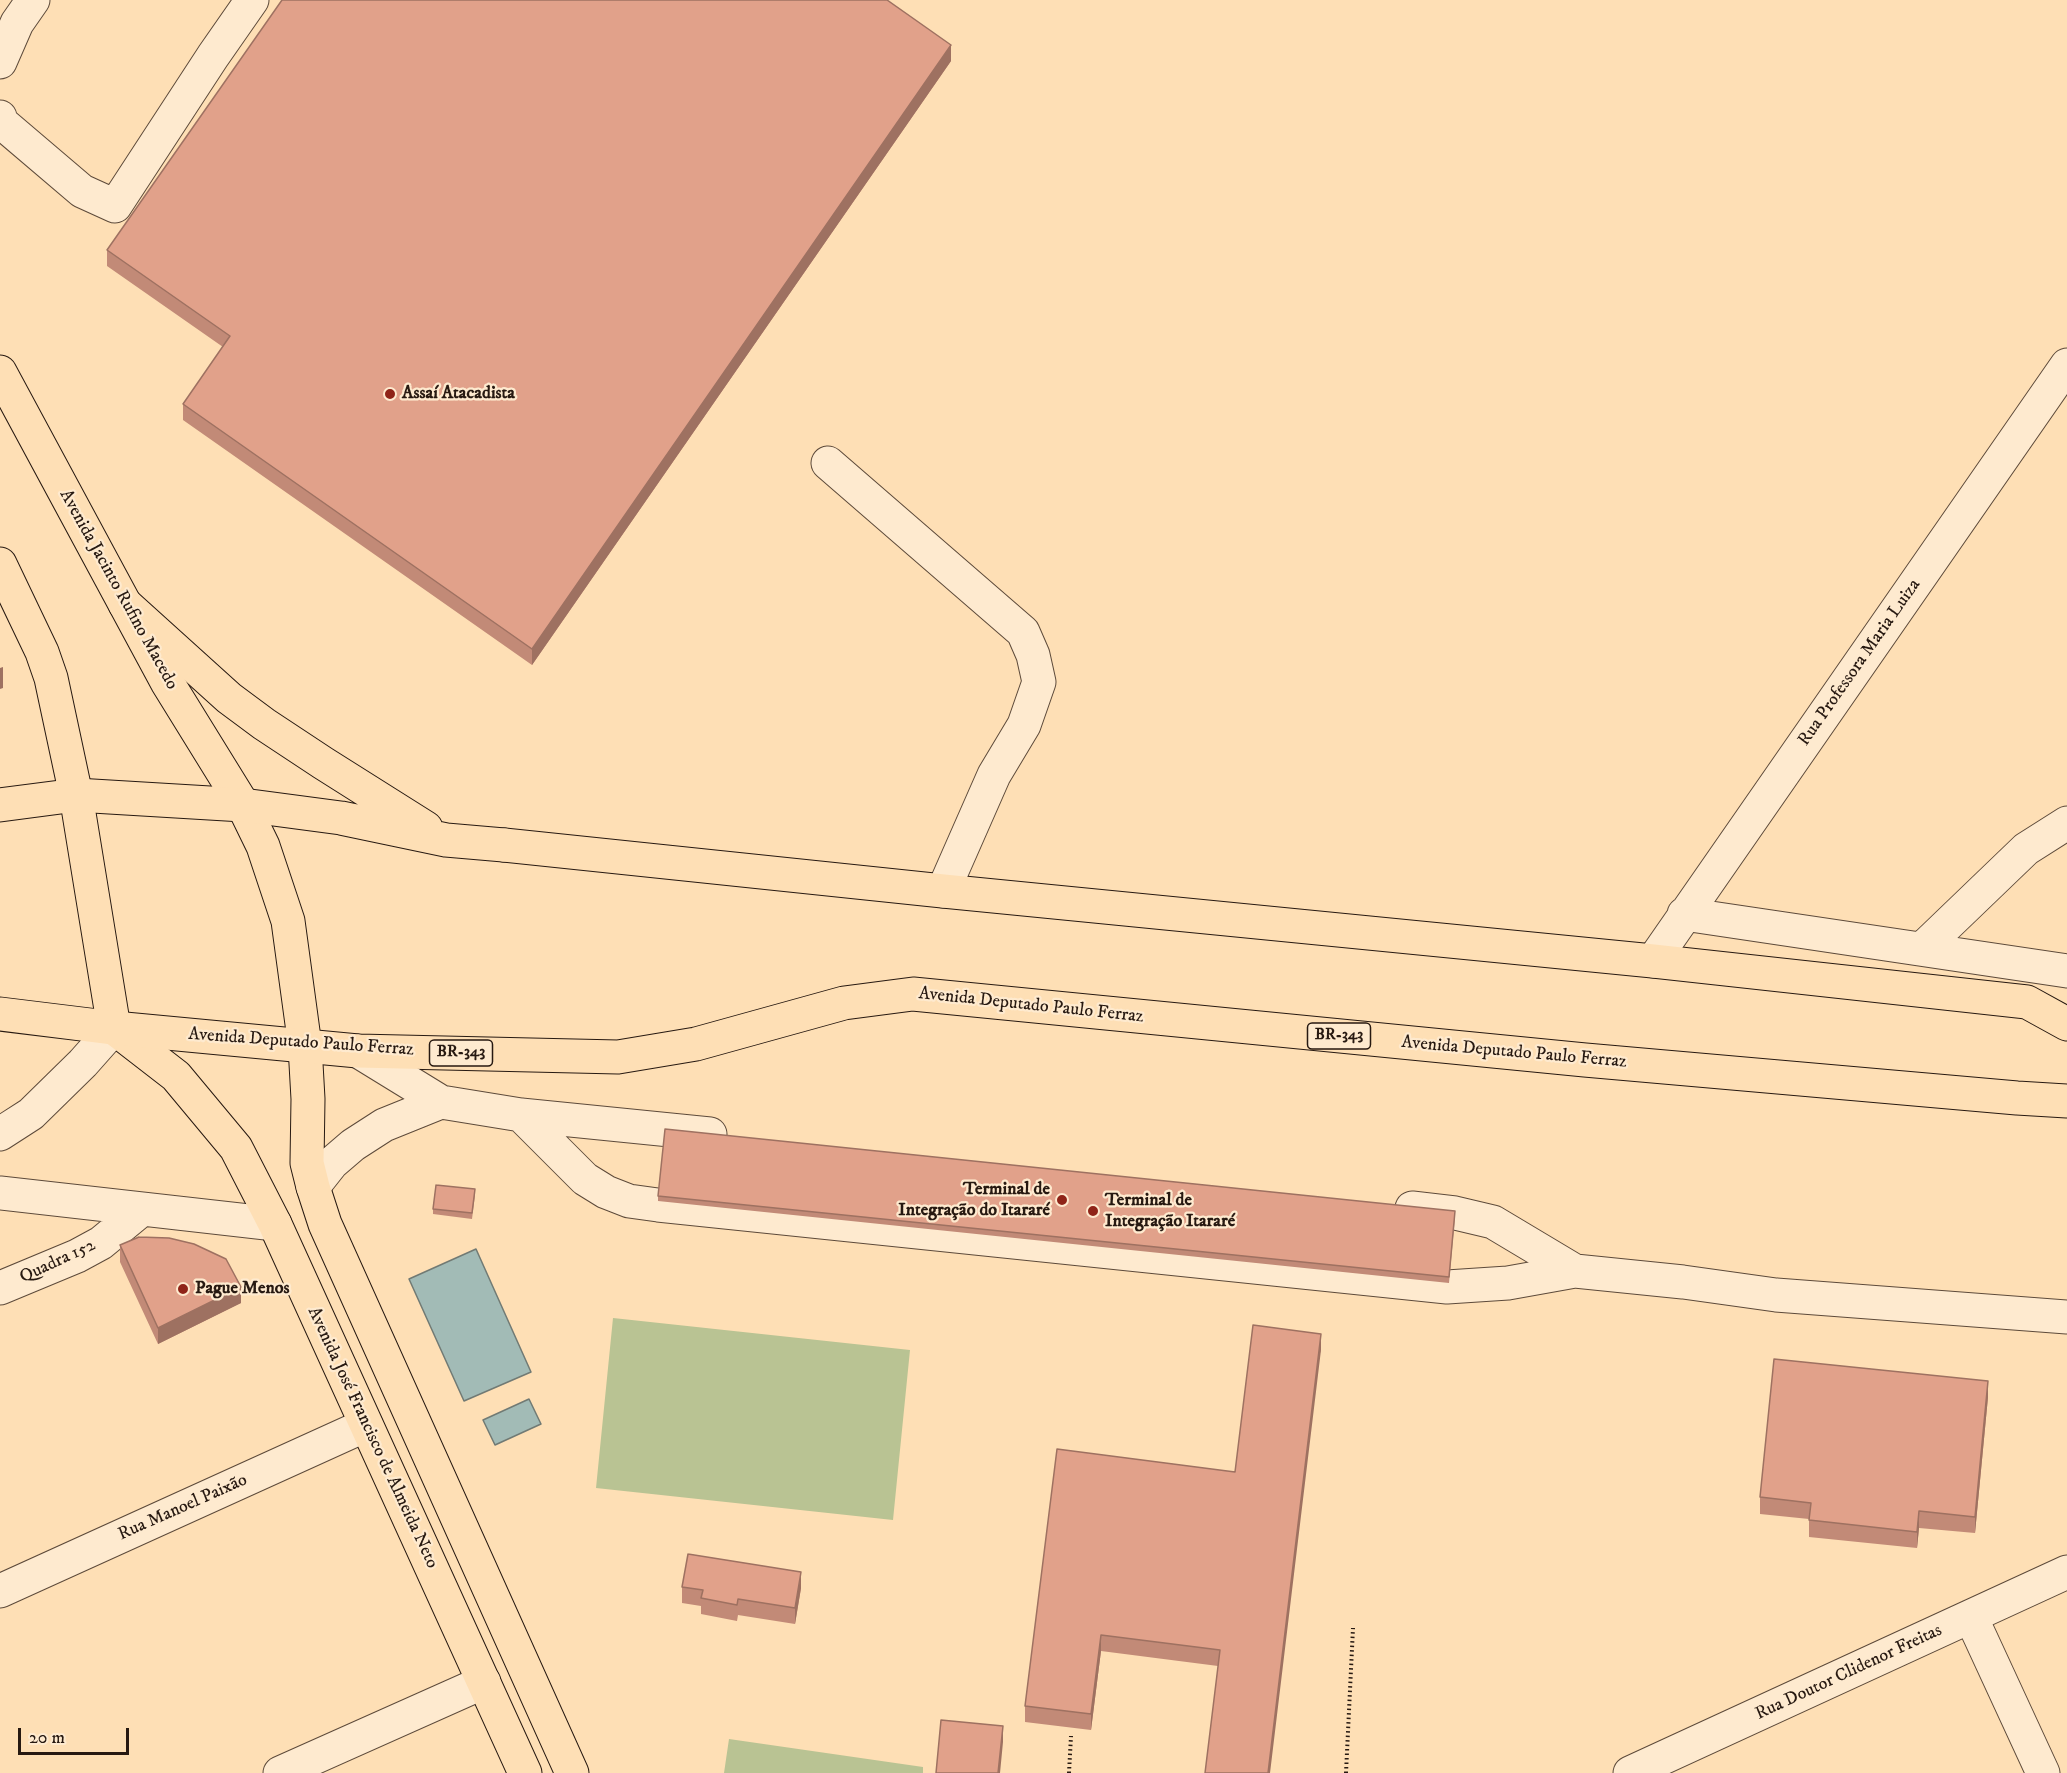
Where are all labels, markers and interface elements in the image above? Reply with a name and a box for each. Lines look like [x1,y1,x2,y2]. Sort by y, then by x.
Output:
place label: Assaí Atacadista [402,383,515,405]
marker: Assaí Atacadista [383,387,397,401]
street label: Avenida Jacinto Rufino Macedo [54,486,182,694]
street label: Rua Professora Maria Luiza [1794,575,1926,751]
street label: Avenida Deputado Paulo Ferraz [917,983,1145,1029]
road number: BR-343 [1308,1023,1370,1049]
street label: Avenida Deputado Paulo Ferraz [187,1024,415,1062]
street label: Avenida Deputado Paulo Ferraz [1400,1032,1628,1074]
road number: BR-343 [430,1040,492,1066]
place label: Terminal de Integração do Itararé [898,1179,1050,1222]
place label: Terminal de Integração Itararé [1105,1190,1235,1232]
marker: Terminal de Integração do Itararé [1055,1193,1069,1207]
marker: Terminal de Integração Itararé [1086,1204,1100,1218]
street label: Quadra 152 [17,1235,99,1289]
place label: Pague Menos [195,1278,290,1300]
marker: Pague Menos [176,1282,190,1296]
street label: Avenida José Francisco de Almeida Neto [302,1304,442,1572]
street label: Rua Manoel Paixão [115,1470,251,1546]
street label: Rua Doutor Clidenor Freitas [1752,1620,1946,1726]
scale bar [21,1716,132,1754]
text: 20 m [29,1727,65,1749]

